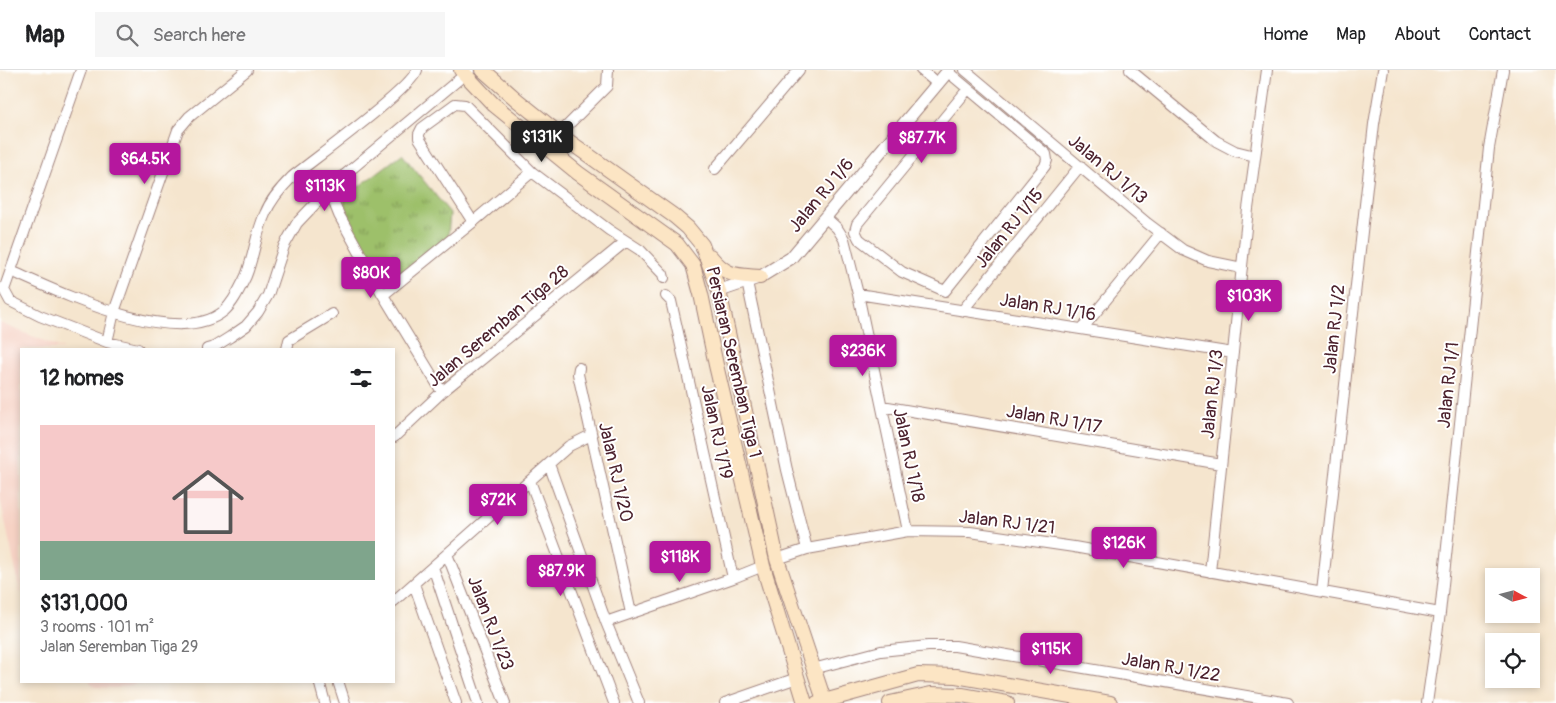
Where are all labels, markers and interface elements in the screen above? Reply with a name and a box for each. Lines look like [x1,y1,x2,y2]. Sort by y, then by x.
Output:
search box [95,12,445,57]
text: Map [25,20,65,49]
icon: search [113,21,141,49]
text: Search here [153,23,246,47]
text: Home [1263,23,1308,46]
text: Map [1336,23,1366,46]
text: About [1394,23,1440,46]
text: Contact [1468,23,1531,46]
pin: $131K [507,121,577,163]
pin: $87.7K [881,122,963,164]
text: $131K [522,127,562,147]
text: $87.7K [899,128,945,148]
street label: Jalan RJ 1/13 [1063,129,1152,209]
pin: $64.5K [104,142,186,185]
text: $64.5K [120,149,170,169]
street label: Jalan RJ 1/6 [784,153,859,237]
pin: $113K [290,170,360,212]
text: $113K [305,176,345,196]
street label: Jalan RJ 1/15 [970,184,1049,273]
pin: $80K [341,256,401,299]
street label: Jalan Seremban Tiga 28 [423,260,574,392]
text: $80K [352,263,390,283]
street label: Persiaran Seremban Tiga 1 [700,264,767,460]
pin: $103K [1214,280,1284,322]
street label: Jalan RJ 1/2 [1318,283,1351,375]
text: $103K [1227,286,1271,306]
street label: Jalan RJ 1/16 [998,289,1098,326]
pin: $236K [828,334,898,377]
text: $236K [840,341,886,361]
street label: Jalan RJ 1/1 [1433,341,1464,429]
street label: Jalan RJ 1/3 [1196,348,1229,440]
icon: filters [347,364,375,392]
text: 12 homes [40,365,123,392]
street label: Jalan RJ 1/19 [695,383,738,481]
street label: Jalan RJ 1/17 [1005,400,1104,439]
street label: Jalan RJ 1/18 [887,406,930,504]
street label: Jalan RJ 1/20 [593,420,638,524]
icon: home [163,457,253,547]
pin: $72K [468,484,528,526]
text: $72K [480,490,516,510]
street label: Jalan RJ 1/21 [958,505,1056,540]
pin: $126K [1089,526,1159,569]
text: $126K [1103,533,1145,553]
pin: $118K [645,540,715,583]
text: $118K [661,547,699,567]
pin: $87.9K [520,554,602,597]
text: $87.9K [538,561,584,581]
north arrow [1485,568,1540,622]
map controls [1485,568,1540,688]
street label: Jalan RJ 1/23 [462,573,519,674]
text: $131,000 [40,590,128,617]
text: 3 rooms · 101 m² [40,617,154,637]
pin: $115K [1016,632,1086,675]
button: locate [1485,633,1540,688]
text: Jalan Seremban Tiga 29 [40,637,198,657]
text: $115K [1031,639,1071,659]
street label: Jalan RJ 1/22 [1120,648,1222,687]

